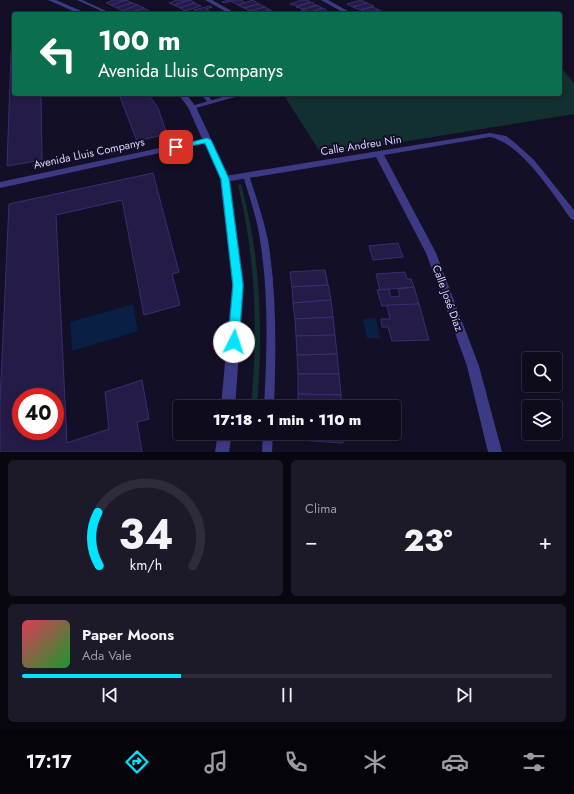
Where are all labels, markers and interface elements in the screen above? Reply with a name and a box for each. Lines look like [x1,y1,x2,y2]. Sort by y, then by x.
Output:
text: 100 m [98,20,181,61]
icon: left [32,28,84,80]
text: Avenida Lluis Companys [98,58,283,84]
pin [159,130,193,164]
street label: Calle Andreu Nin [319,131,403,159]
street label: Avenida Lluis Companys [32,133,147,173]
icon: arrive [165,136,187,158]
street label: Calle José Díaz [429,263,467,333]
position arrow [213,321,255,363]
map controls [522,352,562,440]
button: search [522,352,562,392]
speed limit sign: 40 [12,388,64,440]
button: layers [522,400,562,440]
text: 17:18 · 1 min · 110 m [213,409,361,431]
text: Clima [305,499,337,518]
text: 34 [118,504,173,565]
text: 23° [404,519,453,562]
text: − [305,525,318,557]
text: + [538,525,552,557]
text: km/h [129,555,162,575]
text: Paper Moons [82,624,174,646]
text: Ada Vale [82,646,131,665]
icon: previous [99,684,121,706]
icon: pause [276,684,298,706]
icon: next [453,684,475,706]
icon: directions [123,748,151,776]
icon: music [202,748,230,776]
icon: phone [282,748,310,776]
icon: climate [361,748,389,776]
icon: car [441,748,469,776]
icon: filters [520,748,548,776]
text: 17:17 [26,749,72,775]

